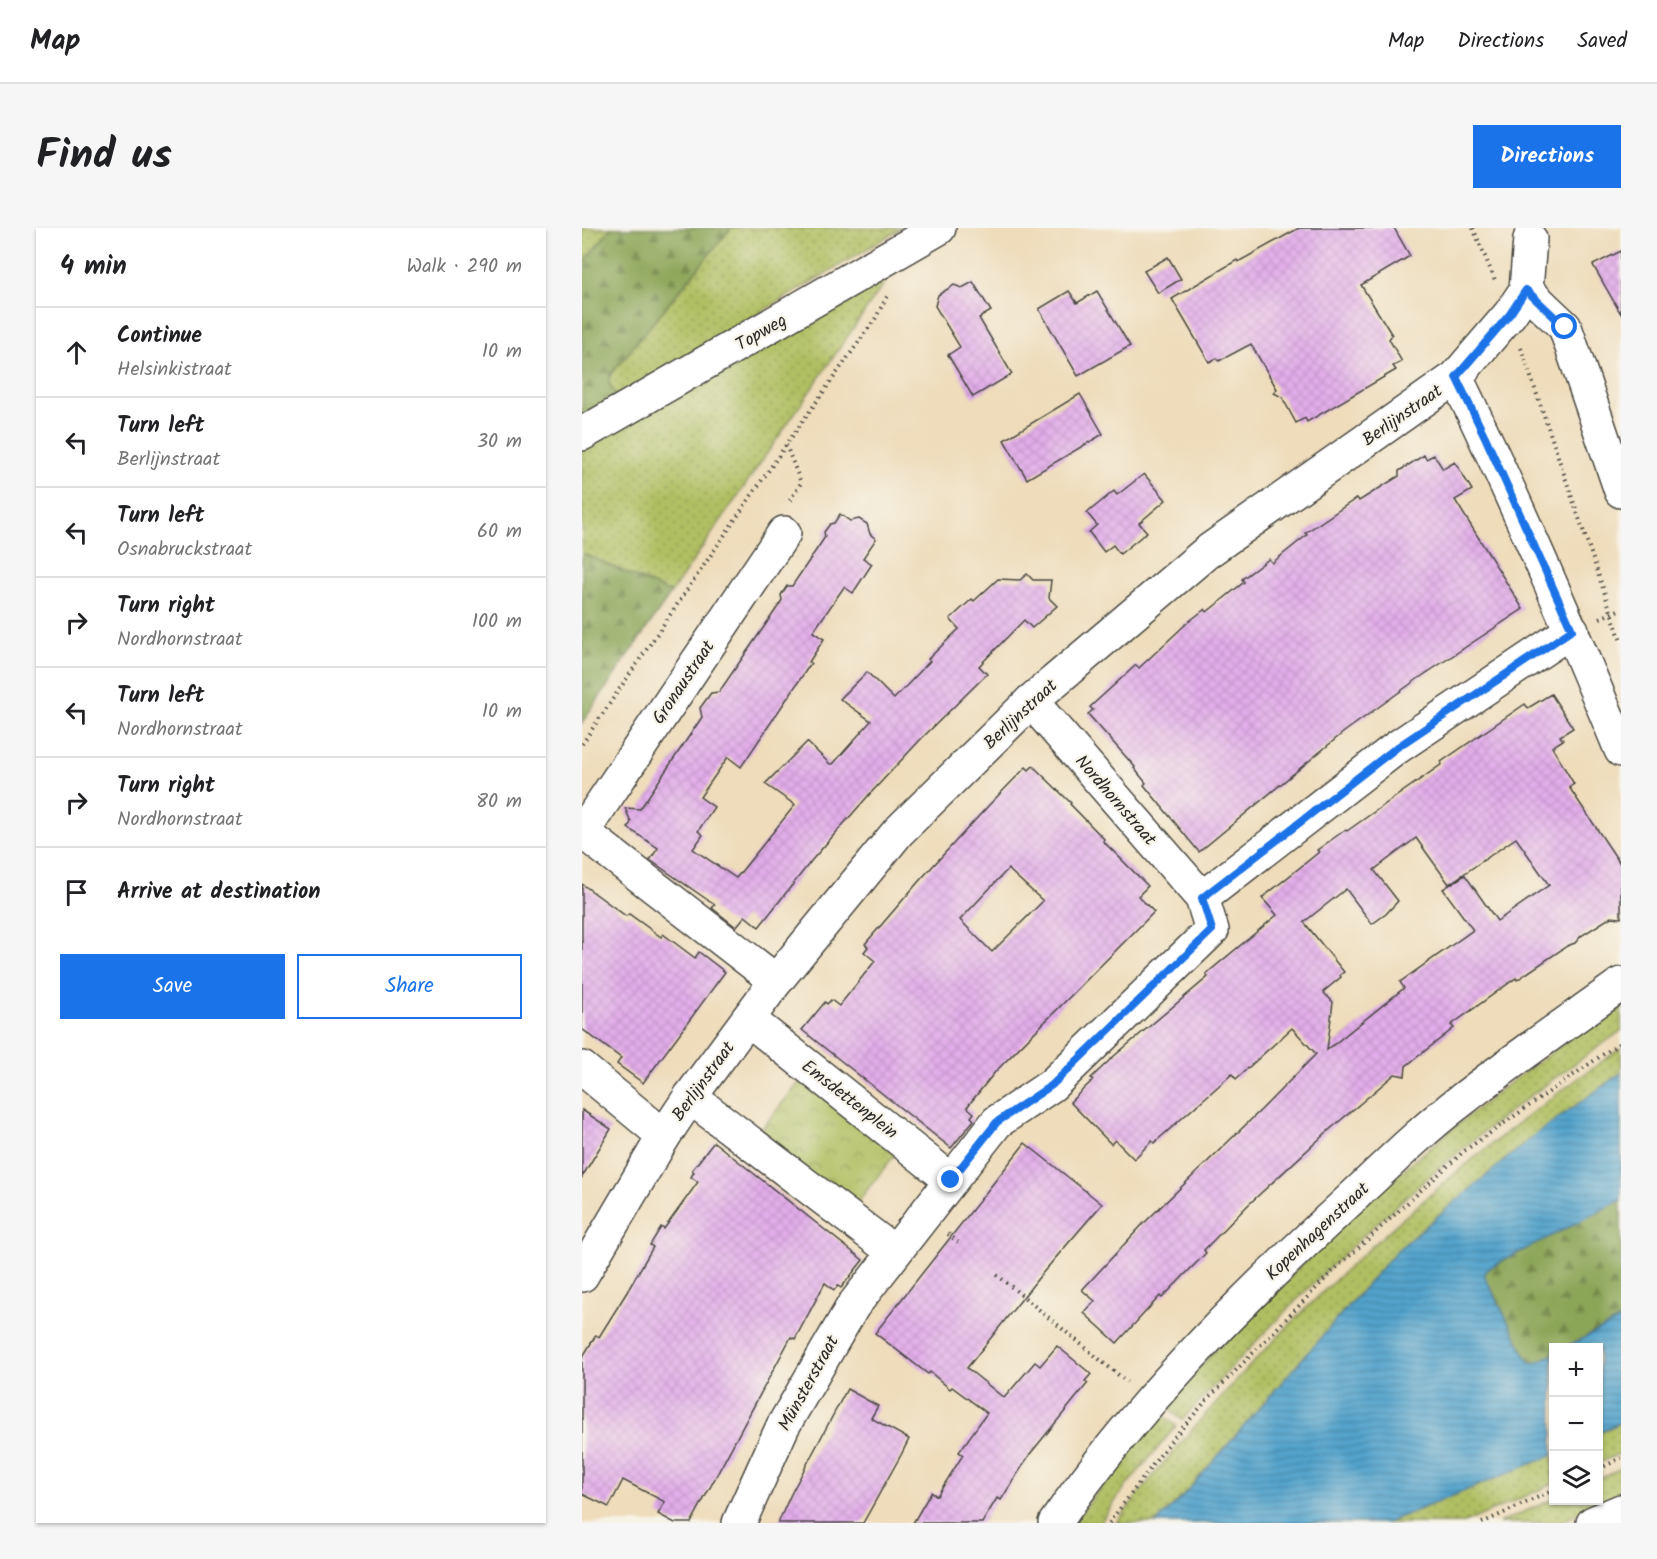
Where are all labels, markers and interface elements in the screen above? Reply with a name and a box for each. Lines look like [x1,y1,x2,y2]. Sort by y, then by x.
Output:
text: Map [30,19,81,64]
text: Map [1388,25,1424,58]
text: Directions [1457,25,1544,58]
text: Saved [1577,25,1627,58]
text: Find us [36,123,172,190]
button: Directions [1473,125,1621,188]
text: 4 min [60,246,127,288]
text: Walk · 290 m [407,251,522,283]
street label: Topweg [731,307,793,360]
route start [1551,313,1577,339]
text: Continue [117,319,202,354]
icon: ahead [60,336,93,369]
text: 10 m [482,336,522,368]
text: Helsinkistraat [117,354,232,386]
street label: Berlijnstraat [1357,377,1450,455]
text: Turn left [117,409,204,444]
icon: left [60,426,93,459]
text: 30 m [477,426,522,458]
text: Berlijnstraat [117,444,220,476]
text: Turn left [117,499,204,534]
icon: left [60,516,93,549]
text: 60 m [477,516,522,548]
text: Osnabruckstraat [117,534,252,566]
text: Turn right [117,589,215,624]
icon: right [60,606,93,639]
text: 100 m [472,606,522,638]
text: Nordhornstraat [117,624,243,656]
street label: Gronaustraat [645,634,724,731]
street label: Berlijnstraat [977,672,1066,757]
text: Turn left [117,679,204,714]
icon: left [60,696,93,729]
text: 10 m [482,696,522,728]
text: Nordhornstraat [117,714,243,746]
street label: Nordhornstraat [1067,749,1164,854]
text: Turn right [117,769,215,804]
icon: right [60,786,93,819]
text: 80 m [476,786,522,818]
text: Nordhornstraat [117,804,243,836]
text: Arrive at destination [117,875,320,910]
icon: arrive [60,876,93,909]
button: Save [60,954,285,1019]
button: Share [297,954,522,1019]
street label: Berlijnstraat [665,1035,744,1128]
street label: Emsdettenplein [794,1053,904,1147]
route end [937,1166,963,1192]
street label: Kopenhagenstraat [1259,1175,1378,1288]
street label: Münsterstraat [771,1330,848,1437]
map controls [1549,1343,1603,1505]
button: + [1549,1343,1603,1397]
button: − [1549,1397,1603,1451]
button: layers [1549,1451,1603,1505]

